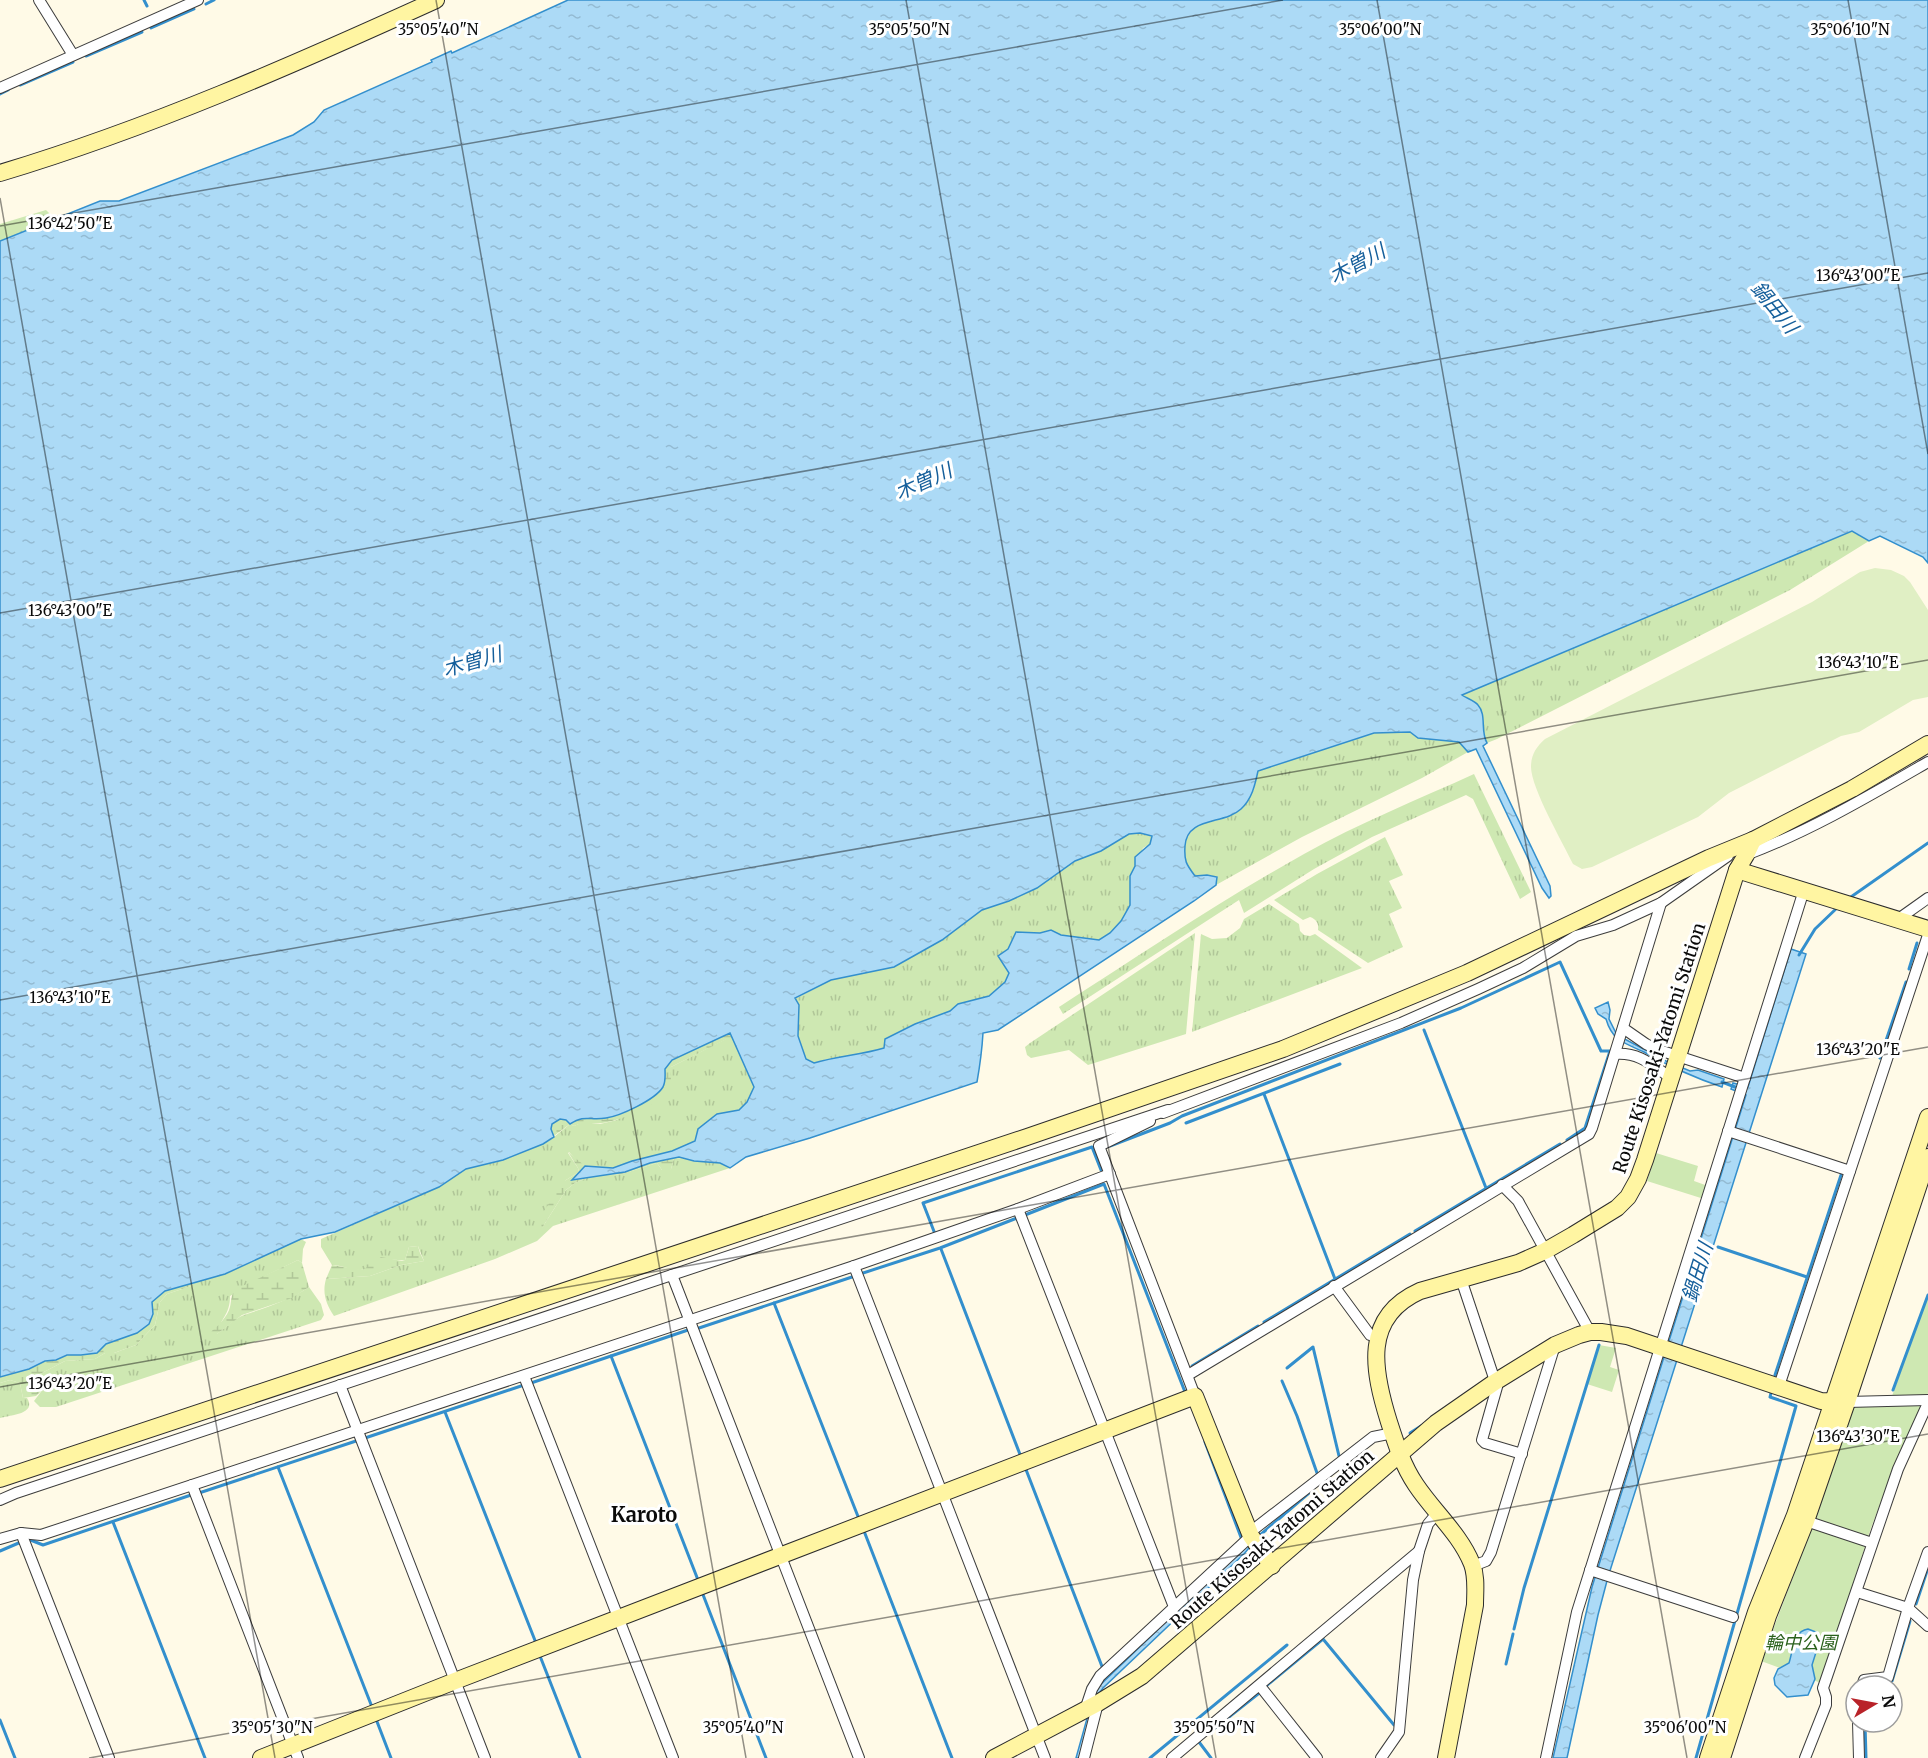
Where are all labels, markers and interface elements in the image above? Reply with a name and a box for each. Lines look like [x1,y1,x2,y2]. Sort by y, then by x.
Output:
text: 35°05'40"N [398,20,479,39]
text: 35°05'50"N [868,20,950,39]
text: 35°06'00"N [1339,20,1422,39]
text: 35°06'10"N [1810,20,1890,39]
text: 136°42'50"E [28,214,112,233]
water label: 木曽川 [1325,237,1391,288]
text: 136°43'00"E [1816,266,1901,285]
water label: 鍋田川 [1746,276,1805,340]
water label: 木曽川 [891,457,957,505]
text: 136°43'00"E [28,601,113,620]
water label: 木曽川 [440,640,506,681]
text: 136°43'10"E [1818,653,1899,672]
street label: Route Kisosaki-Yatomi Station [1608,920,1710,1176]
text: 136°43'10"E [30,988,111,1007]
text: 136°43'20"E [1816,1040,1900,1059]
water label: 鍋田川 [1676,1238,1718,1304]
text: 136°43'20"E [28,1374,112,1393]
text: 136°43'30"E [1816,1427,1900,1446]
street label: Route Kisosaki-Yatomi Station [1165,1444,1379,1634]
district label: Karoto [611,1502,677,1527]
park label: 輪中公園 [1765,1631,1840,1654]
north arrow [1844,1674,1904,1734]
text: N [1878,1693,1900,1710]
text: 35°05'30"N [231,1718,313,1737]
text: 35°05'40"N [703,1718,784,1737]
text: 35°05'50"N [1173,1718,1255,1737]
text: 35°06'00"N [1644,1718,1727,1737]

